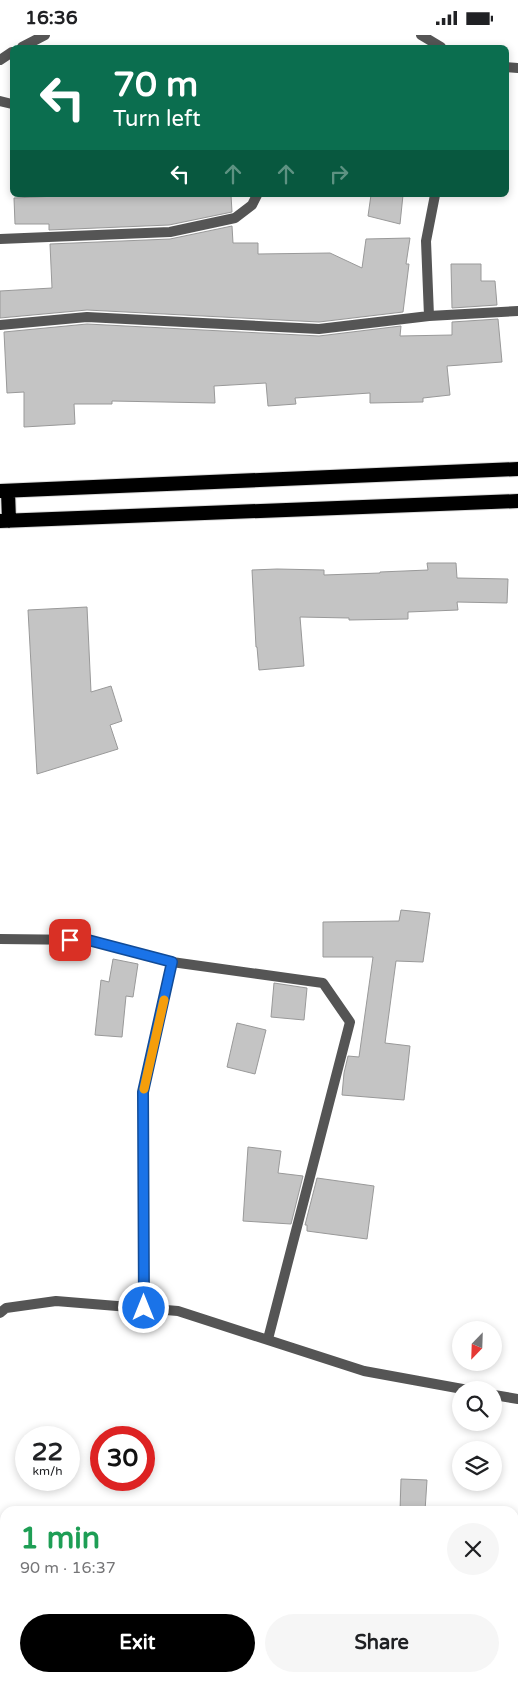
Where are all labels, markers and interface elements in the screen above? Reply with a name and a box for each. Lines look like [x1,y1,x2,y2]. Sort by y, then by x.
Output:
text: 16:36 [25,7,78,29]
text: 70 m [113,64,198,106]
icon: left [30,65,95,130]
text: Turn left [113,106,201,132]
icon: left [166,160,194,188]
icon: ahead [219,160,247,188]
icon: ahead [272,160,300,188]
icon: right [325,160,353,188]
pin [49,919,91,961]
icon: arrive [56,926,84,954]
position arrow [117,1281,169,1333]
north arrow [452,1321,502,1371]
map controls [452,1321,502,1491]
button: search [452,1381,502,1431]
speed limit sign: 30 [90,1426,155,1491]
text: 22 [32,1437,63,1467]
button: layers [452,1441,502,1491]
text: km/h [32,1464,63,1478]
text: 1 min [20,1520,100,1557]
button: close [447,1523,499,1575]
text: 90 m · 16:37 [20,1558,116,1578]
button: Exit [20,1614,255,1672]
button: Share [265,1614,499,1672]

